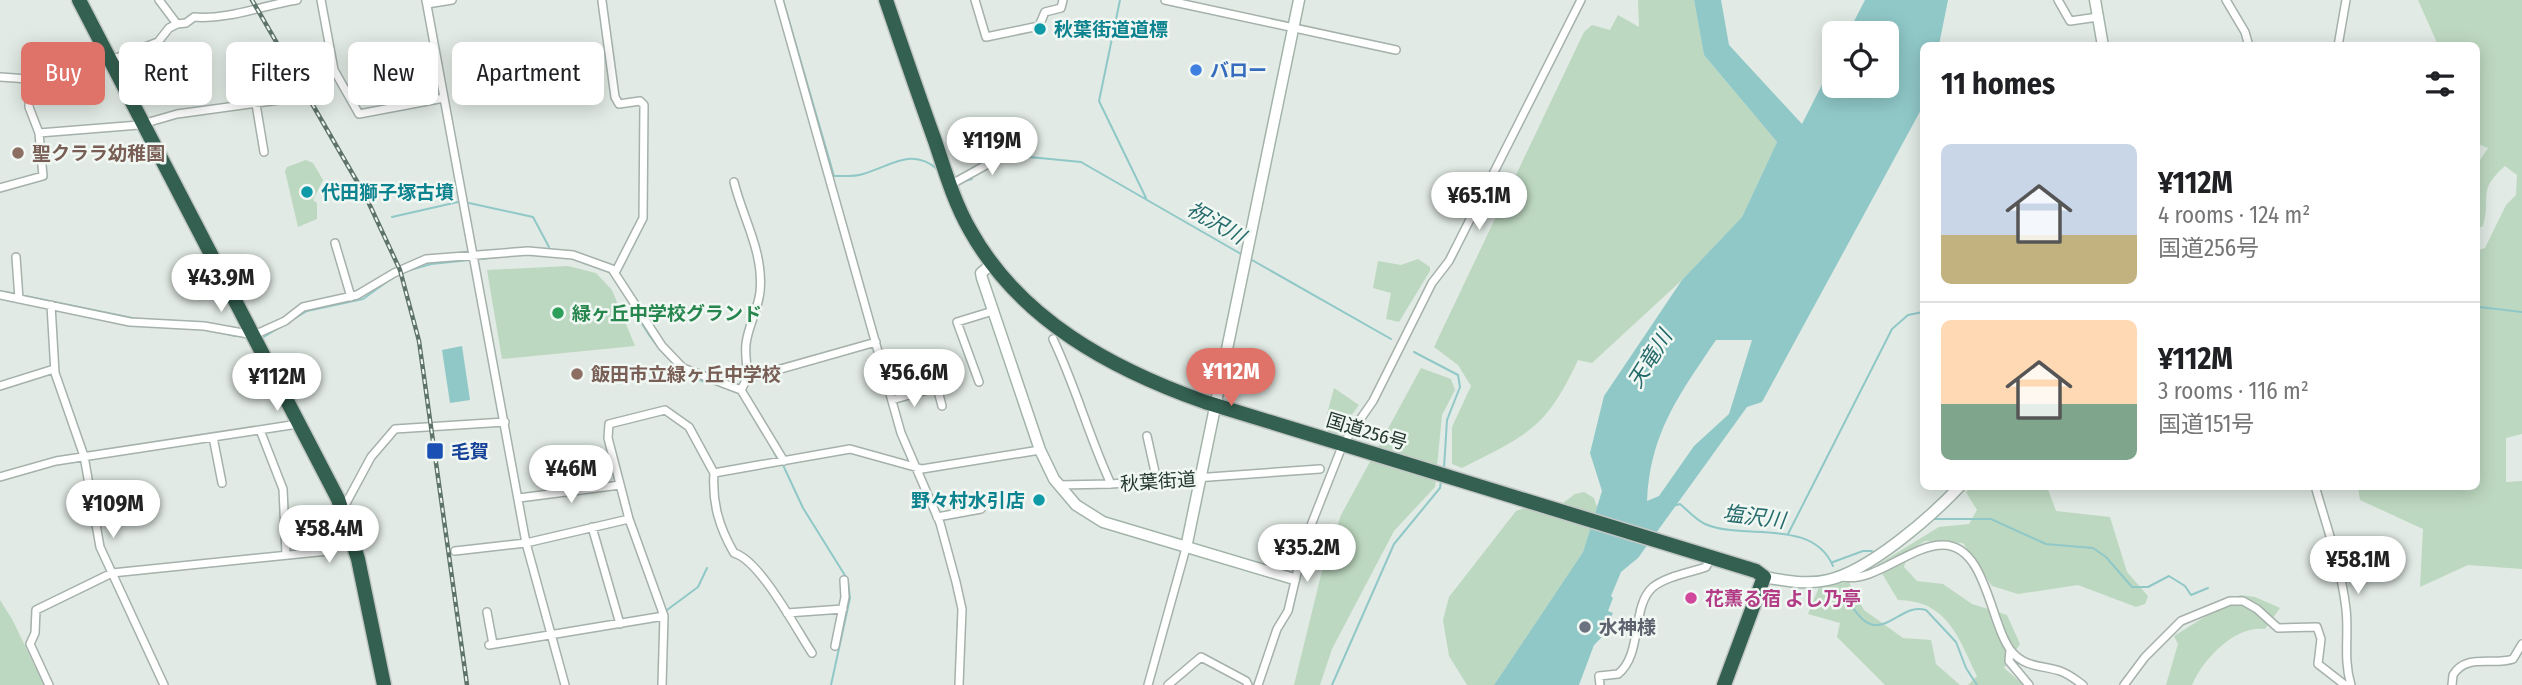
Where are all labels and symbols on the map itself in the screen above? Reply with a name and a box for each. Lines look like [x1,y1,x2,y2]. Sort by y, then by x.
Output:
place label: 秋葉街道道標 [1054,18,1168,41]
marker: 秋葉街道道標 [1032,21,1048,37]
place label: バロー [1210,59,1267,82]
marker: バロー [1188,62,1204,78]
pin: ¥119M [943,118,1041,177]
place label: 聖クララ幼稚園 [32,142,165,165]
marker: 聖クララ幼稚園 [10,145,26,161]
pin: ¥65.1M [1422,173,1536,232]
place label: 代田獅子塚古墳 [321,181,454,204]
marker: 代田獅子塚古墳 [299,184,315,200]
water label: 祝沢川 [1182,196,1252,251]
pin: ¥43.9M [164,254,278,314]
place label: 緑ヶ丘中学校グランド [572,302,762,325]
marker: 緑ヶ丘中学校グランド [550,305,566,321]
water label: 天竜川 [1622,324,1679,393]
pin: ¥112M [1182,348,1280,408]
pin: ¥56.6M [857,350,971,409]
pin: ¥112M [228,354,326,413]
place label: 飯田市立緑ヶ丘中学校 [591,363,781,386]
marker: 飯田市立緑ヶ丘中学校 [569,366,585,382]
street label: 国道256号 [1324,408,1410,455]
place label: 毛賀 [451,440,489,463]
marker: 毛賀 [425,441,445,461]
pin: ¥46M [530,446,612,505]
street label: 秋葉街道 [1119,467,1197,496]
pin: ¥109M [64,480,162,540]
place label: 野々村水引店 [911,489,1025,512]
marker: 野々村水引店 [1031,492,1047,508]
water label: 塩沢川 [1721,500,1789,534]
pin: ¥58.4M [272,505,386,565]
pin: ¥35.2M [1250,524,1364,584]
pin: ¥58.1M [2301,536,2415,596]
place label: 花薫る宿 よし乃亭 [1705,587,1861,610]
marker: 花薫る宿 よし乃亭 [1683,590,1699,606]
place label: 水神様 [1599,616,1656,639]
marker: 水神様 [1577,619,1593,635]

